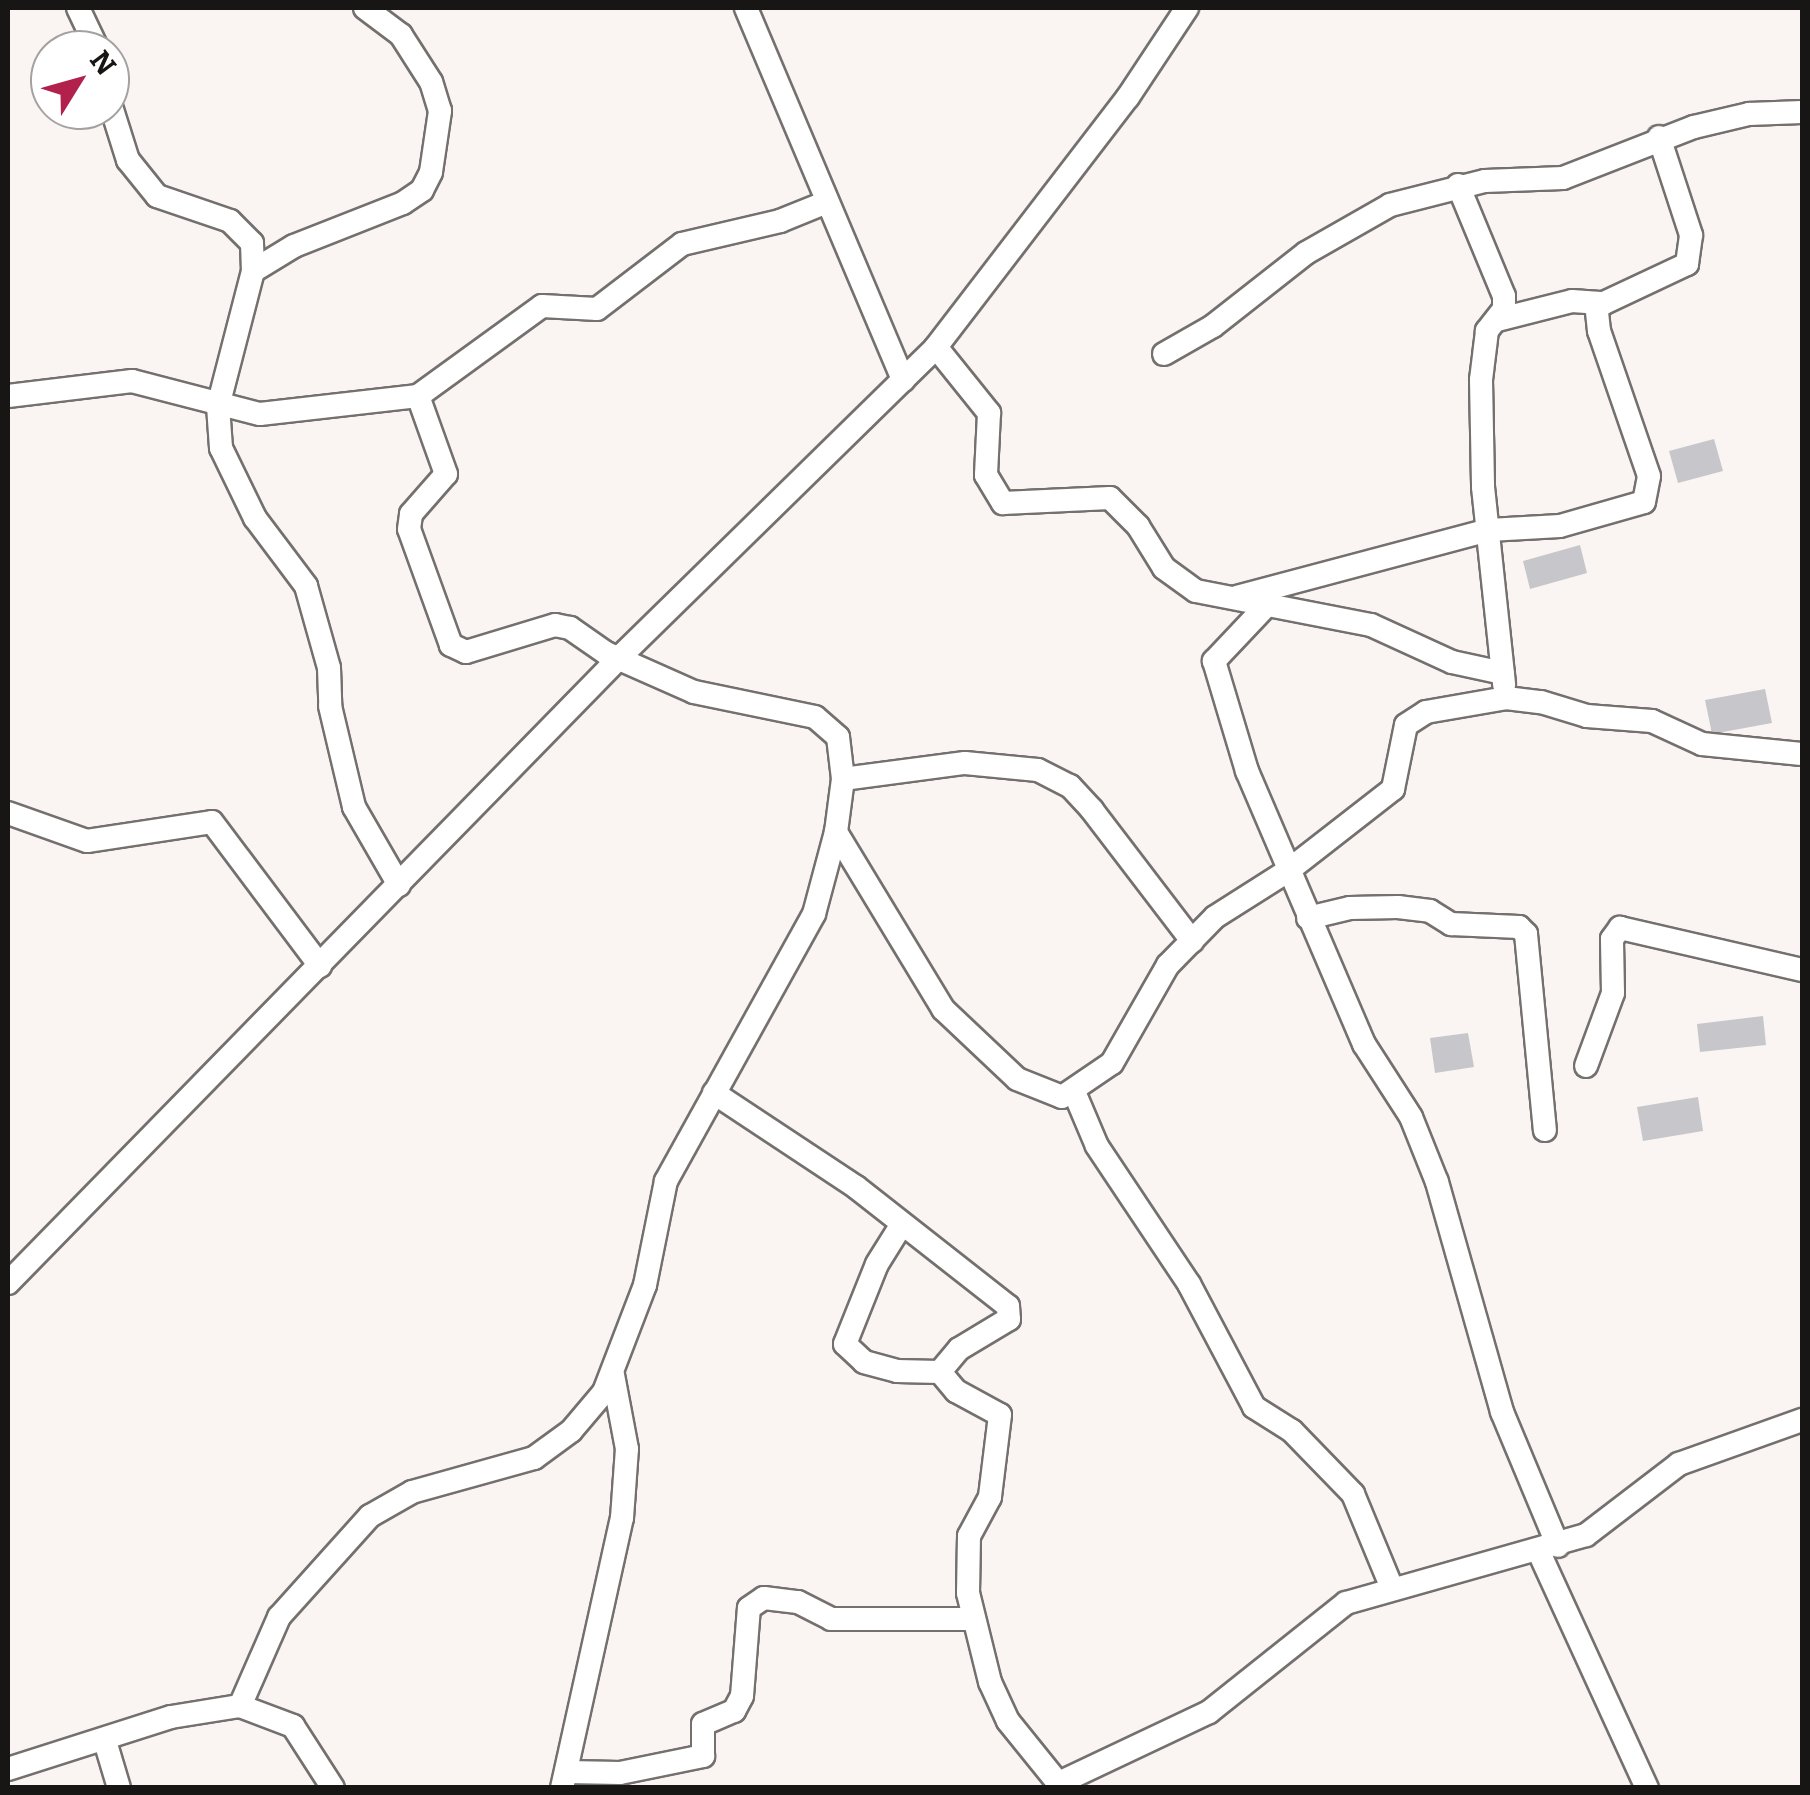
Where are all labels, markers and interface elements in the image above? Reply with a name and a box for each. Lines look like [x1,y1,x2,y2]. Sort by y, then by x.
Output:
north arrow [30,30,130,130]
text: N [83,44,122,81]

